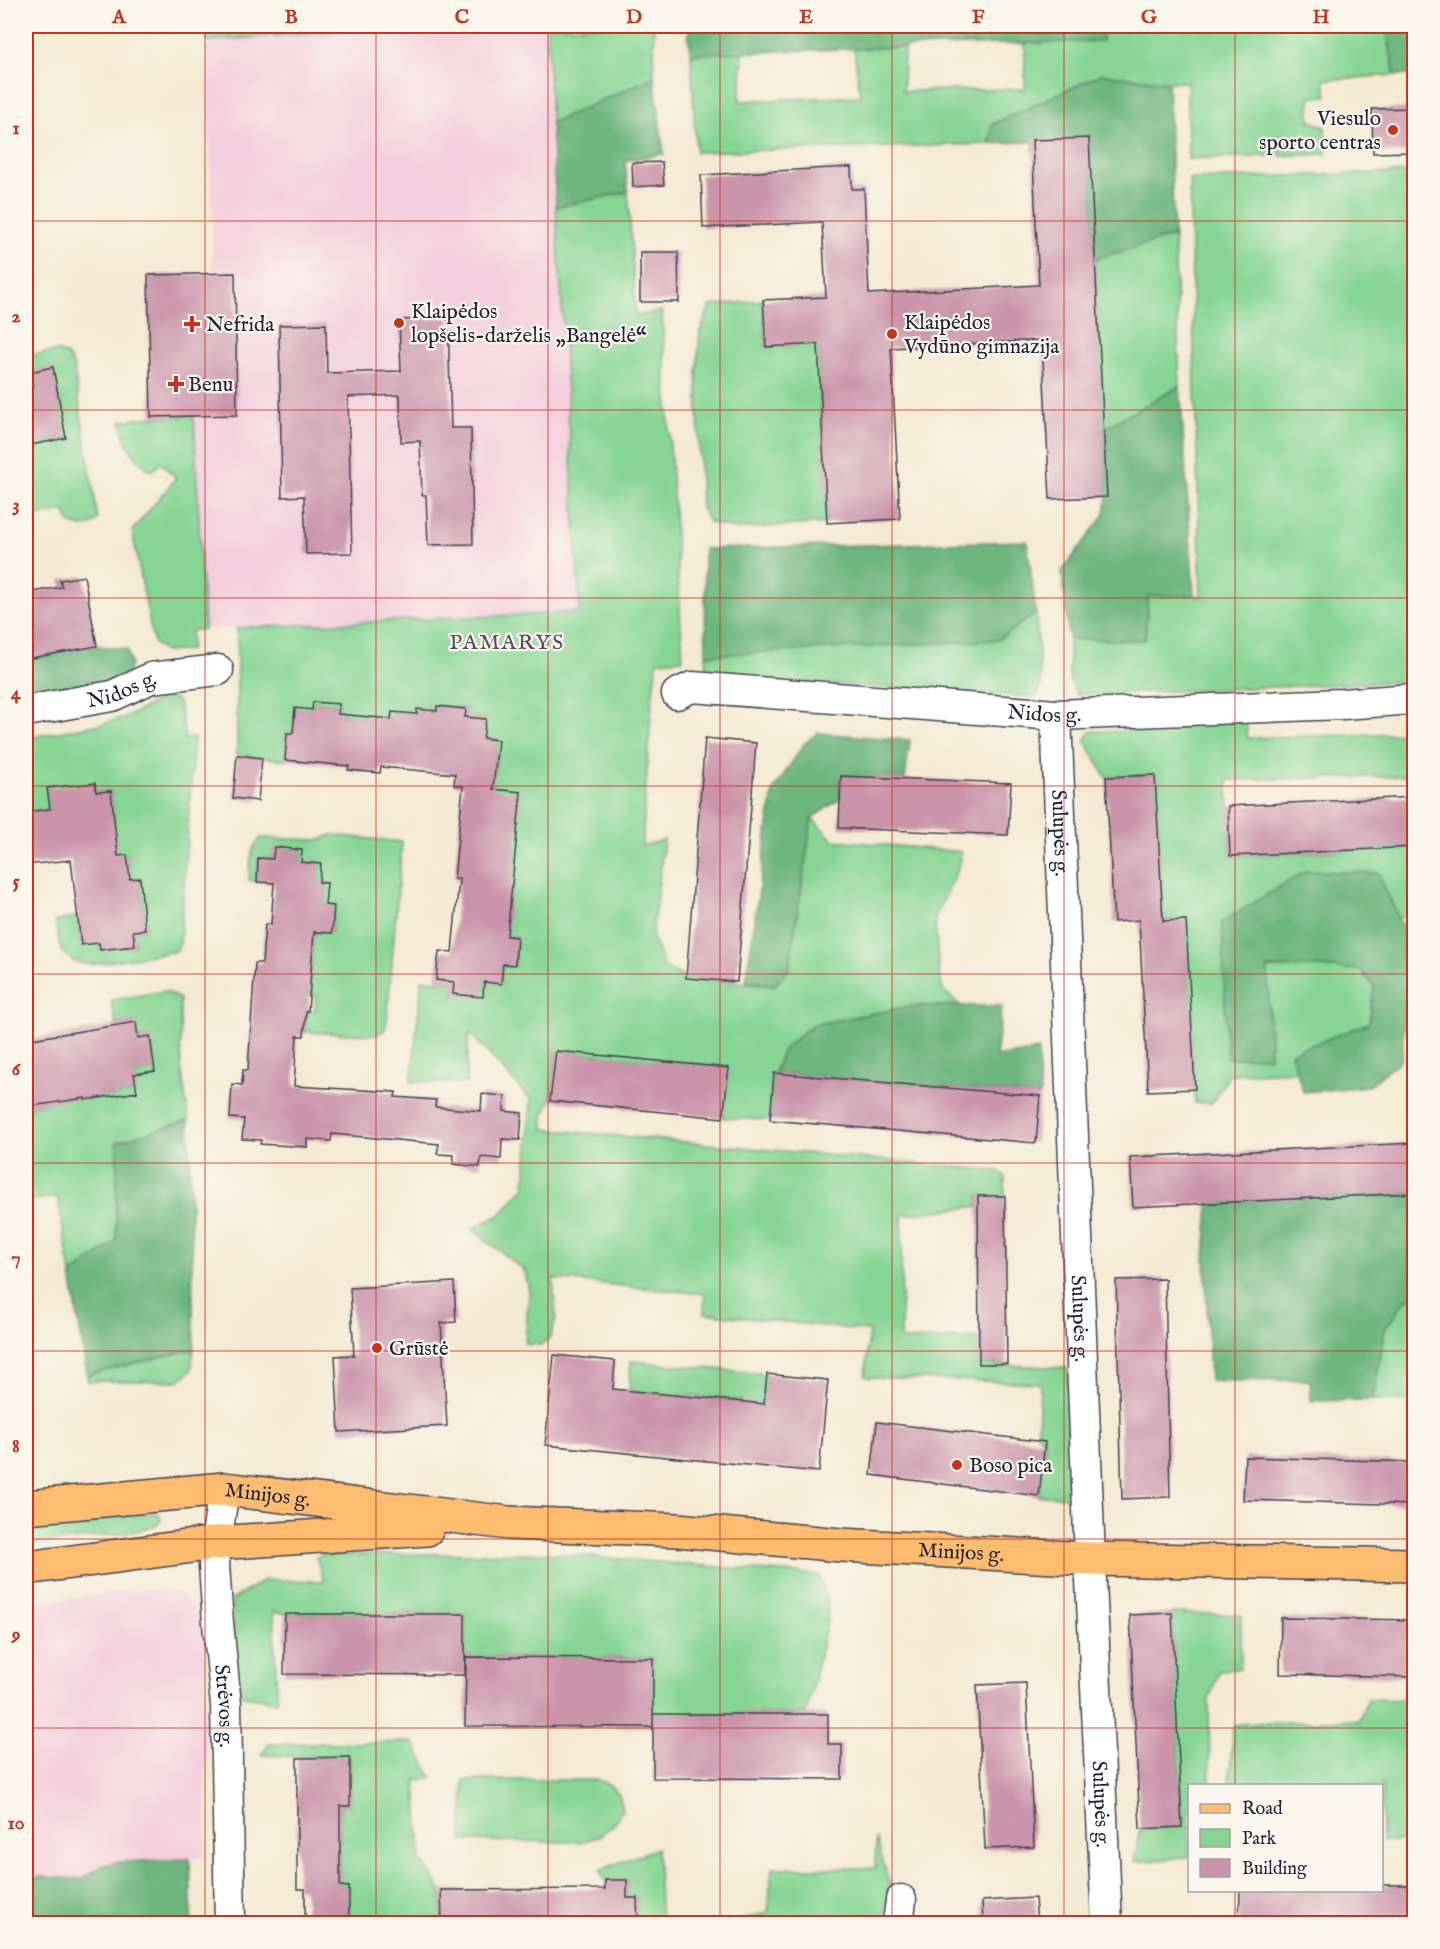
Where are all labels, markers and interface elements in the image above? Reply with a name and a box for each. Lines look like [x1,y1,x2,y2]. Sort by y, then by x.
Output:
text: A [111,5,127,30]
text: B [284,5,298,30]
text: C [455,5,469,30]
text: D [626,5,642,30]
text: E [799,5,813,30]
text: F [972,5,985,30]
text: G [1141,5,1158,30]
text: H [1312,5,1330,30]
place label: Viesulo sporto centras [1259,106,1381,157]
text: 1 [12,116,20,141]
marker: Viesulo sporto centras [1386,123,1400,137]
place label: Klaipėdos lopšelis-darželis „Bangelė“ [411,299,647,350]
text: 2 [11,304,21,329]
place label: Klaipėdos Vydūno gimnazija [903,310,1060,361]
place label: Nefrida [206,312,275,339]
marker: Nefrida [183,315,201,333]
marker: Klaipėdos lopšelis-darželis „Bangelė“ [392,316,406,330]
marker: Klaipėdos Vydūno gimnazija [885,327,899,341]
place label: Benu [188,372,234,399]
marker: Benu [169,377,183,391]
text: 3 [12,493,20,518]
district label: PAMARYS [449,629,565,657]
street label: Nidos g. [85,665,159,715]
text: 4 [11,681,22,706]
street label: Nidos g. [1006,699,1082,730]
street label: Sulupės g. [1044,789,1074,877]
text: 5 [12,869,20,894]
text: 6 [12,1057,22,1082]
text: 7 [11,1246,21,1271]
street label: Sulupės g. [1064,1275,1094,1363]
place label: Grūstė [389,1336,449,1363]
marker: Grūstė [370,1341,384,1355]
text: 8 [12,1434,20,1459]
place label: Boso pica [969,1453,1053,1480]
marker: Boso pica [950,1458,964,1472]
street label: Minijos g. [223,1477,312,1514]
street label: Minijos g. [917,1537,1005,1569]
text: 9 [11,1622,21,1647]
street label: Strėvos g. [207,1663,239,1748]
street label: Sulupės g. [1084,1760,1115,1848]
legend [1188,1784,1383,1892]
text: Road [1242,1798,1283,1821]
text: 10 [7,1811,25,1836]
text: Park [1242,1828,1277,1851]
text: Building [1242,1858,1307,1881]

